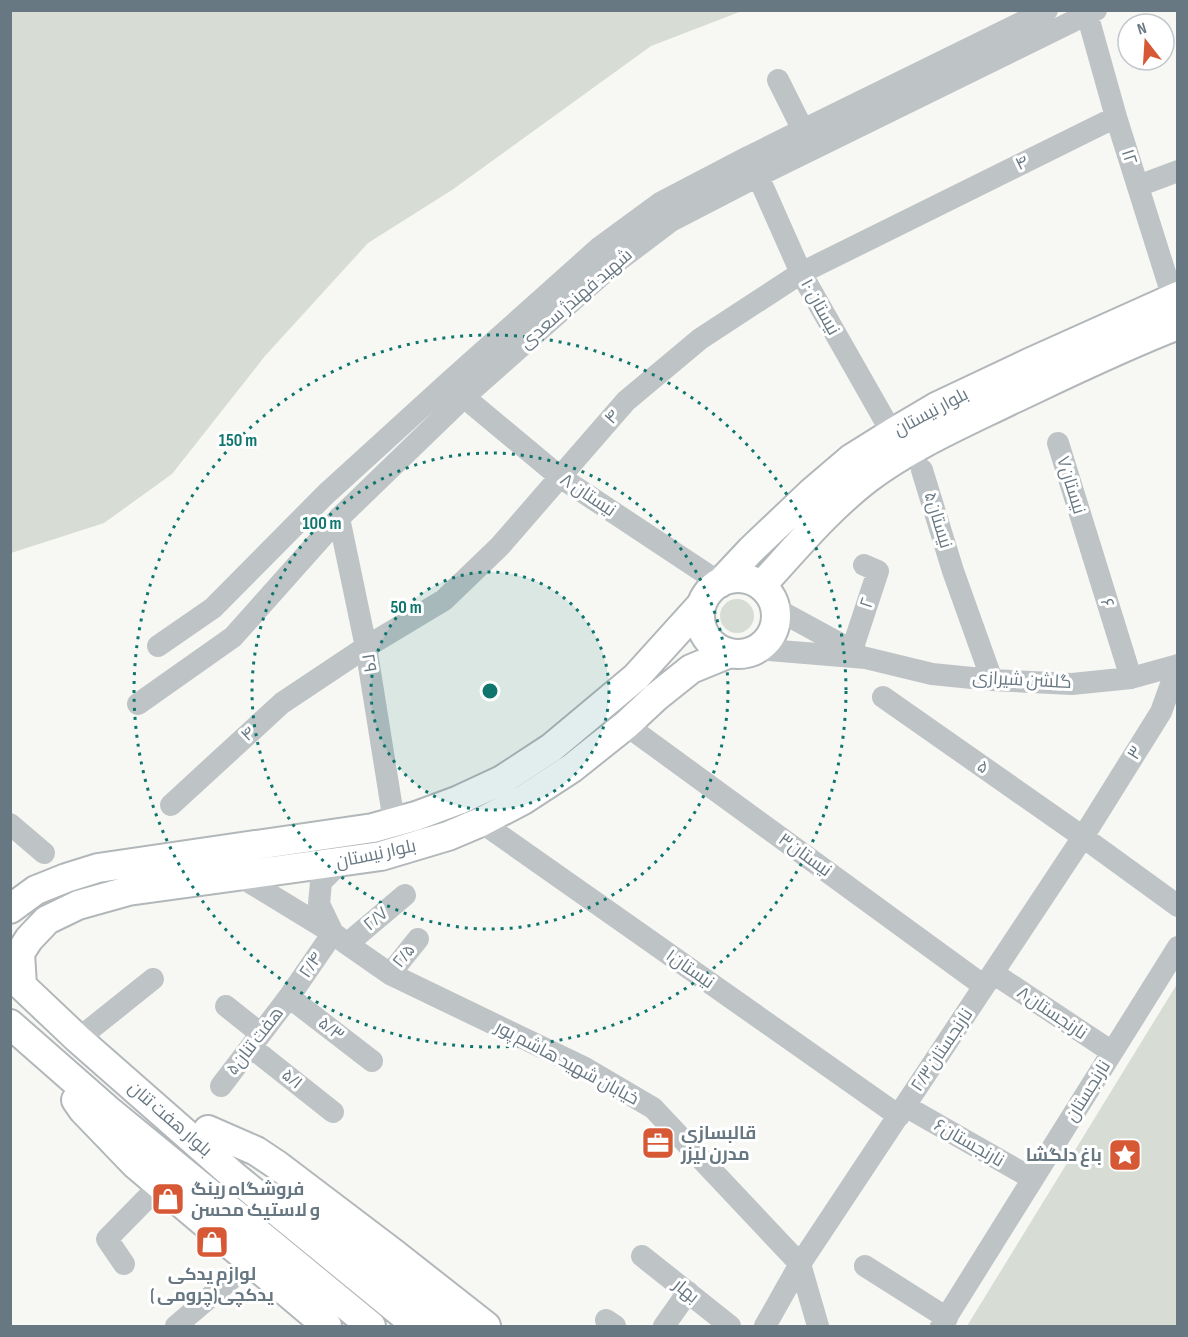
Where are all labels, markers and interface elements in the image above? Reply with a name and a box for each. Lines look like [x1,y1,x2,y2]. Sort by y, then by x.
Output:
north arrow [1116,12,1176,72]
text: N [1135,19,1149,39]
street label: ۱۲ [1117,147,1141,167]
street label: ۴ [1012,151,1032,175]
street label: شهید فهندژ سعدی [516,245,636,353]
street label: نیستان ۱۰ [796,275,844,339]
street label: بلوار نیستان [890,384,972,440]
street label: ۴ [600,406,624,428]
text: 150 m [219,430,257,451]
street label: ۷نیستان [1052,454,1090,516]
street label: نیستان ۸ [556,469,620,521]
street label: ۵نیستان [919,489,957,551]
text: 100 m [303,513,342,534]
street label: ۲ [856,595,878,611]
street label: ۶ [1096,596,1118,610]
text: 50 m [390,597,422,618]
street label: ۲۹ [357,652,381,674]
street label: گلشن شیرازی [972,667,1072,693]
centre of rings [480,681,500,701]
street label: ۴ [236,722,260,746]
street label: ۳ [1123,742,1147,764]
street label: ۵ [973,756,993,778]
street label: ۳نیستان [774,829,836,881]
street label: بلوار نیستان [334,835,418,873]
street label: ۲/۷ [359,903,393,935]
street label: ۲/۵ [388,940,420,972]
street label: ۱نیستان [662,945,718,993]
street label: ۲/۴ [295,948,327,982]
street label: ۸نارنجستان [1013,982,1091,1044]
street label: هفت تنان۵ [222,1003,288,1079]
street label: ۲/۳نارنجستان [907,1005,977,1095]
street label: ۵/۳ [314,1012,348,1046]
street label: خیابان شهید هاشم پور [490,1016,642,1111]
street label: نارنجستان [1061,1056,1115,1126]
street label: ۵/۱ [277,1064,307,1094]
street label: بلوار هفت تنان [124,1077,216,1161]
street label: ۶نارنجستان [930,1115,1008,1171]
place label: قالبسازی مدرن لیزر [680,1123,756,1165]
office icon: قالبسازی مدرن لیزر [640,1125,676,1161]
place icon: باغ دلگشا [1107,1137,1143,1173]
place label: باغ دلگشا [1026,1145,1102,1167]
place label: فروشگاه رینگ و لاستیک محسن [191,1179,320,1221]
shop icon: فروشگاه رینگ و لاستیک محسن [150,1181,186,1217]
shop icon: لوازم یدکی یدکچی(چرومی ) [194,1224,230,1260]
place label: لوازم یدکی یدکچی(چرومی ) [150,1264,274,1307]
street label: بهار [668,1274,703,1308]

